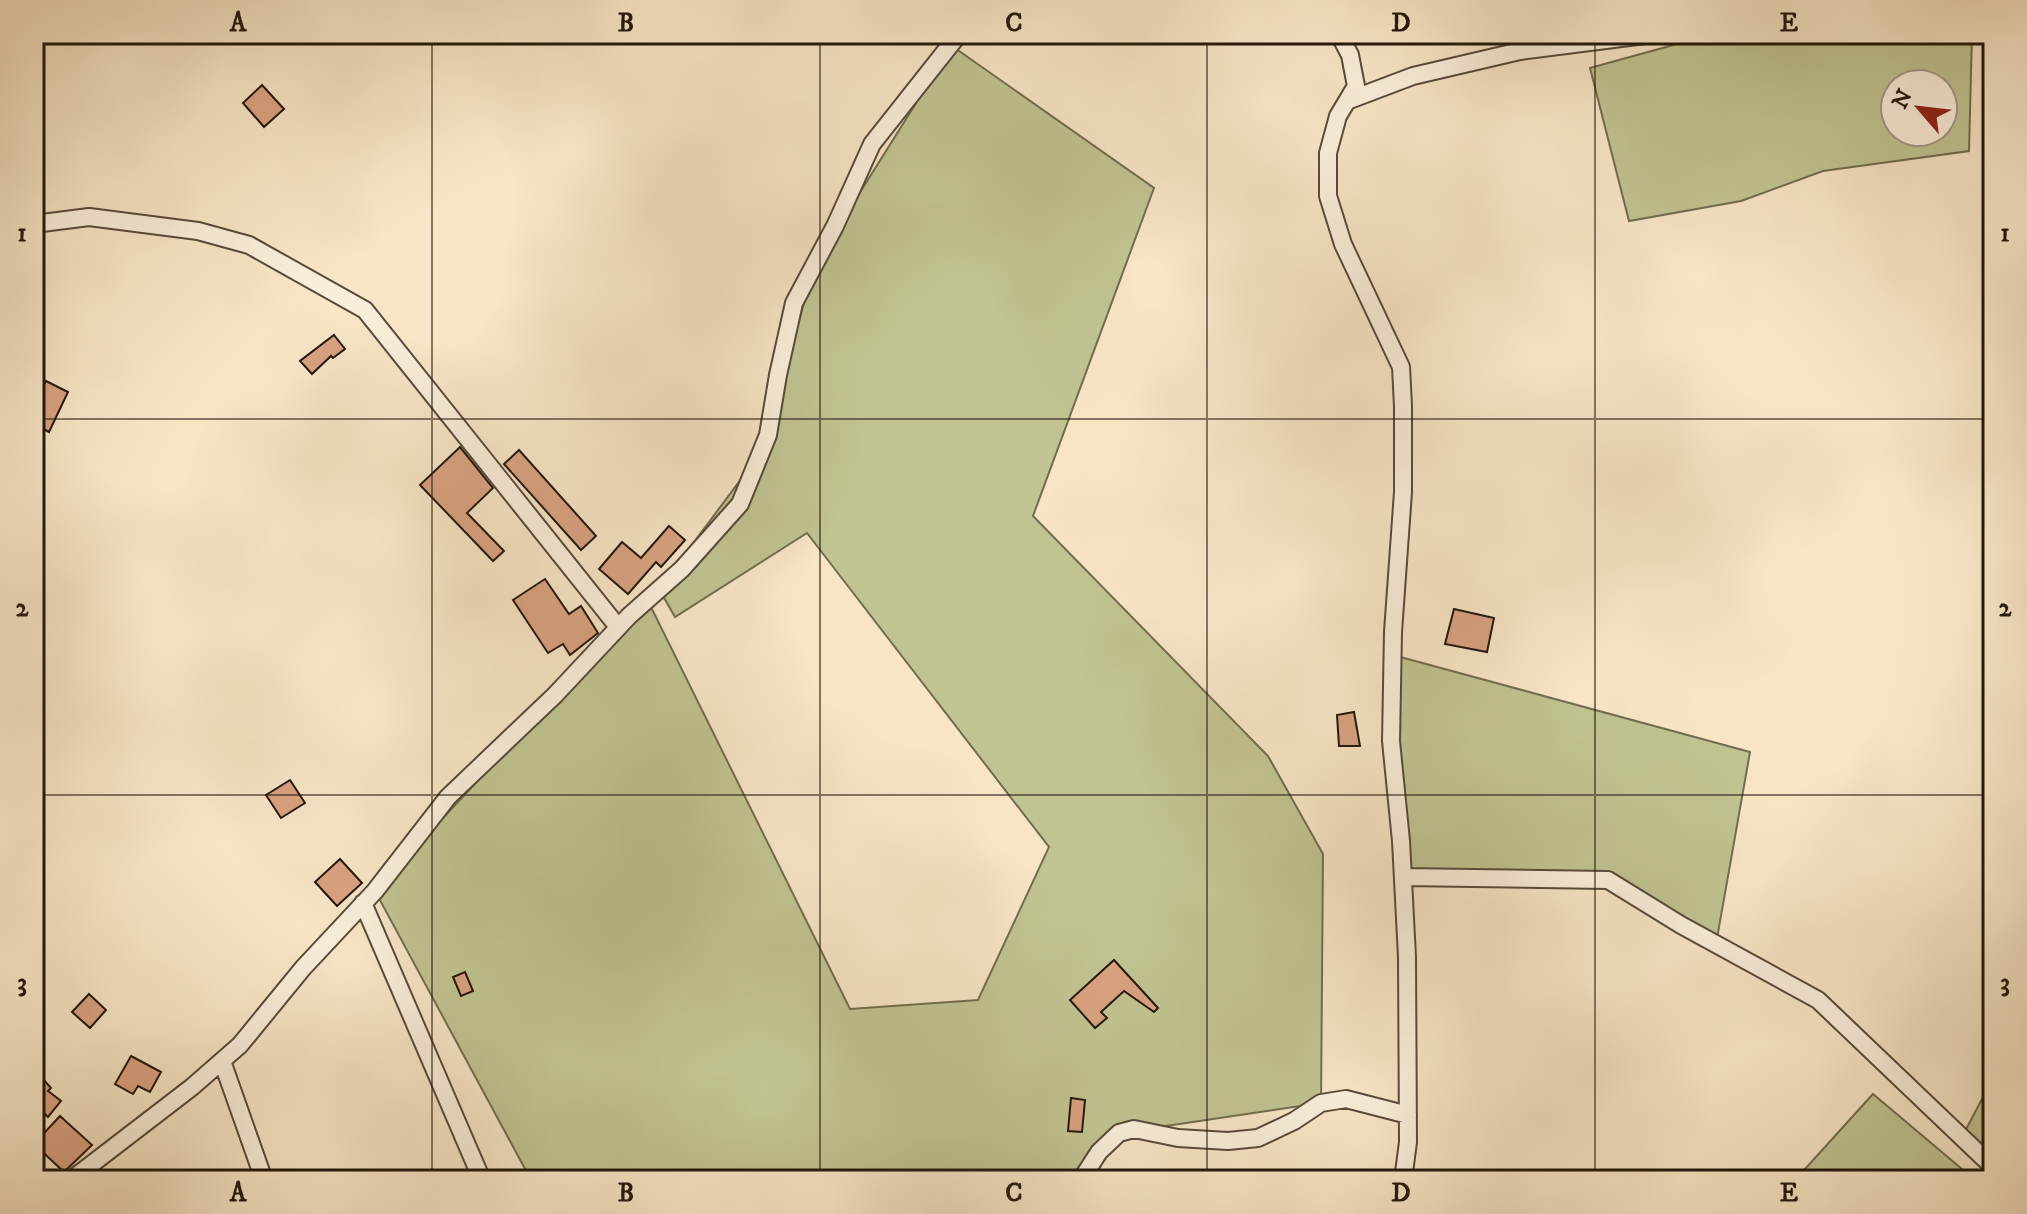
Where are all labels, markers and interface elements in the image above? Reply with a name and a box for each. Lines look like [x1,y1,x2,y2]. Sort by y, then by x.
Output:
text: A [229,7,248,40]
text: B [618,7,634,40]
text: C [1005,7,1023,40]
text: D [1391,7,1411,40]
text: E [1780,7,1798,40]
north arrow [1879,68,1959,148]
text: N [1887,85,1919,114]
text: 1 [17,217,27,250]
text: 1 [2000,217,2010,250]
text: 2 [16,592,30,625]
text: 2 [1999,592,2013,625]
text: 3 [17,967,27,1000]
text: 3 [2000,967,2010,1000]
text: A [229,1177,248,1210]
text: B [618,1177,634,1210]
text: C [1005,1177,1023,1210]
text: D [1391,1177,1411,1210]
text: E [1780,1177,1798,1210]

